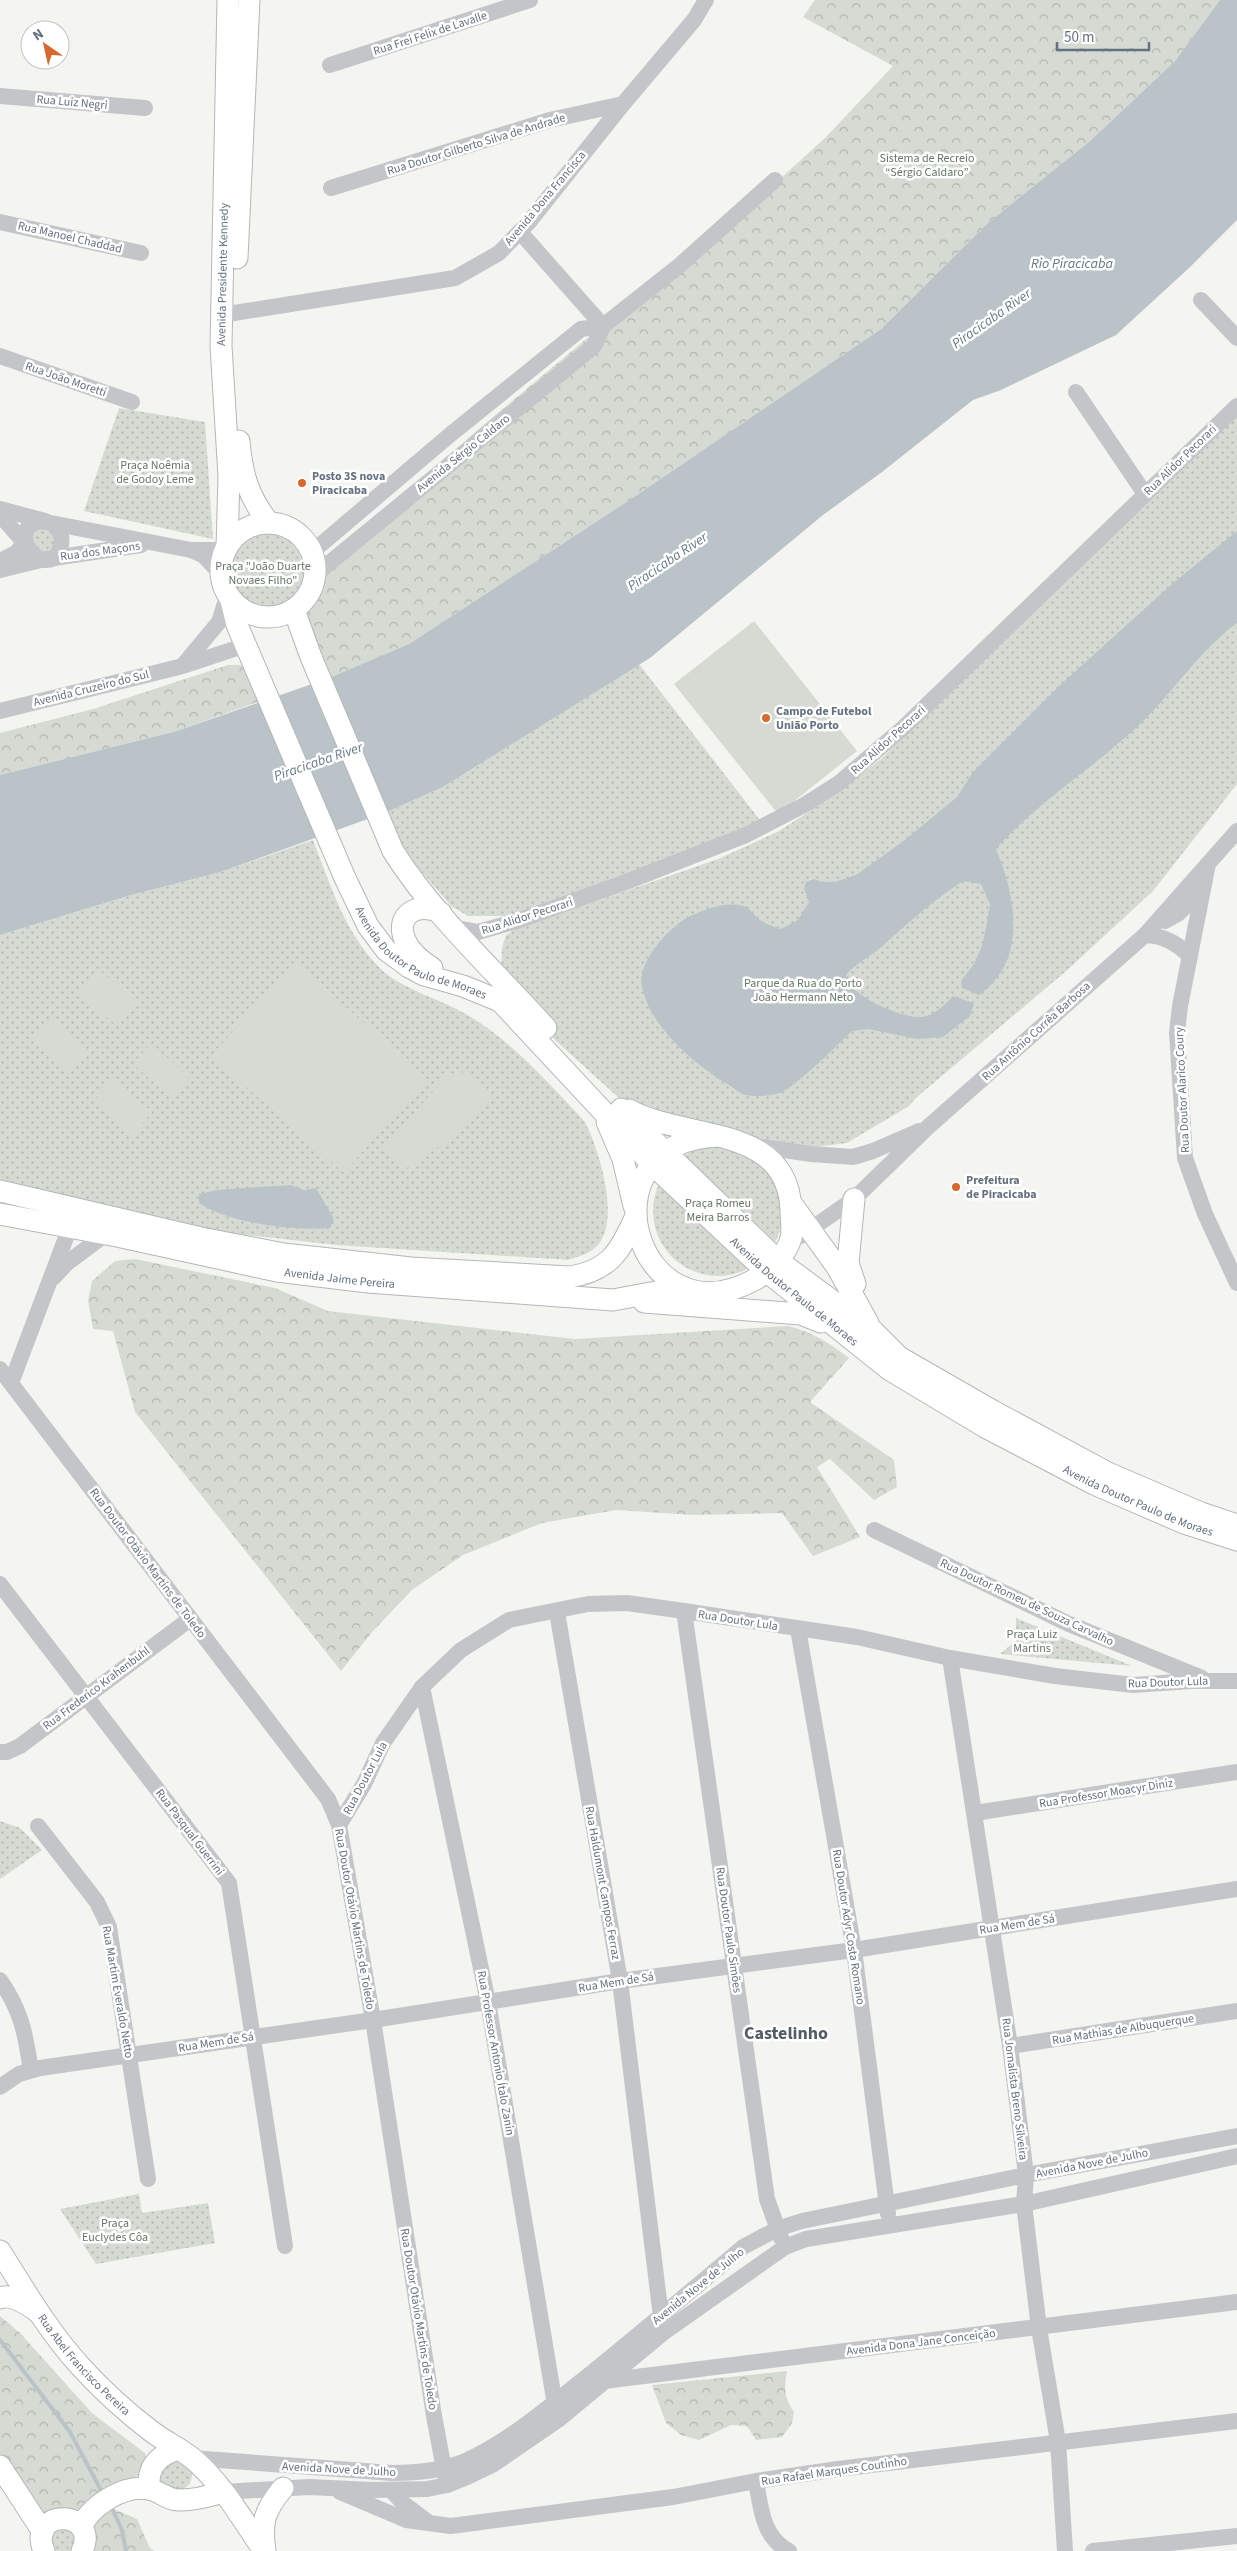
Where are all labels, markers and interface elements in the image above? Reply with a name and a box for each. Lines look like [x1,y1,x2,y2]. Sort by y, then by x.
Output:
street label: Rua Frei Felix de Lavalle [371,7,489,60]
north arrow [20,20,70,70]
scale bar [1057,20,1150,52]
text: N [29,24,48,46]
text: 50 m [1064,27,1094,48]
street label: Rua Luiz Negri [36,91,108,114]
street label: Rua Doutor Gilberto Silva de Andrade [385,109,567,180]
street label: Avenida Dona Francisca [501,147,590,249]
park label: Sistema de Recreio “Sérgio Caldaro” [880,150,975,181]
street label: Avenida Presidente Kennedy [213,202,233,346]
street label: Rua Manoel Chaddad [16,217,124,258]
water label: Rio Piracicaba [1031,254,1114,274]
water label: Piracicaba River [948,283,1036,354]
street label: Rua João Moretti [23,358,109,401]
street label: Avenida Sérgio Caldaro [413,410,514,497]
street label: Rua Alidor Pecorari [1140,421,1221,500]
park label: Praça Noêmia de Godoy Leme [116,457,194,488]
place label: Posto 3S nova Piracicaba [312,468,385,499]
marker: Posto 3S nova Piracicaba [296,477,308,489]
water label: Piracicaba River [624,527,713,596]
street label: Rua dos Maçons [59,537,141,566]
park label: Praça "João Duarte Novaes Filho" [215,558,311,589]
street label: Avenida Cruzeiro do Sul [32,666,151,711]
street label: Rua Alidor Pecorari [847,702,929,779]
place label: Campo de Futebol União Porto [776,703,872,734]
marker: Campo de Futebol União Porto [760,712,772,724]
water label: Piracicaba River [271,737,367,786]
street label: Rua Alidor Pecorari [479,894,575,939]
street label: Avenida Doutor Paulo de Moraes [351,904,489,1004]
park label: Parque da Rua do Porto João Hermann Neto [744,975,862,1006]
street label: Rua Antônio Corrêa Barbosa [978,978,1094,1085]
street label: Rua Doutor Alarico Coury [1171,1026,1194,1153]
place label: Prefeitura de Piracicaba [966,1172,1037,1203]
marker: Prefeitura de Piracicaba [950,1181,962,1193]
park label: Praça Romeu Meira Barros [685,1195,751,1226]
street label: Avenida Doutor Paulo de Moraes [726,1233,861,1350]
street label: Avenida Jaime Pereira [283,1264,396,1293]
street label: Avenida Doutor Paulo de Moraes [1060,1461,1215,1541]
street label: Rua Doutor Otávio Martins de Toledo [86,1485,210,1642]
street label: Rua Doutor Romeu de Souza Carvalho [937,1555,1116,1650]
street label: Rua Doutor Lula [697,1606,779,1635]
park label: Praça Luiz Martins [1007,1626,1057,1657]
street label: Rua Frederico Krahenbuhl [39,1642,153,1734]
street label: Rua Doutor Lula [1127,1673,1209,1692]
street label: Rua Doutor Lula [339,1739,392,1818]
street label: Rua Professor Moacyr Diniz [1038,1775,1174,1812]
street label: Rua Pasqual Guerrini [151,1785,228,1879]
street label: Rua Haldumont Campos Ferraz [581,1805,624,1961]
street label: Rua Doutor Otávio Martins de Toledo [330,1827,379,2011]
street label: Rua Doutor Adyr Costa Romano [828,1848,869,2006]
street label: Rua Doutor Paulo Simões [711,1866,746,1994]
street label: Rua Mem de Sá [978,1910,1056,1939]
street label: Rua Martim Everaldo Netto [97,1925,138,2060]
street label: Rua Mem de Sá [577,1968,655,1997]
street label: Rua Professor Antonio Ítalo Zanin [473,1969,518,2137]
street label: Rua Mathias de Albuquerque [1051,2010,1195,2049]
street label: Rua Jornalista Breno Silveira [997,2017,1032,2161]
district label: Castelinho [744,2021,828,2046]
street label: Rua Mem de Sá [177,2028,255,2057]
street label: Avenida Nove de Julho [1034,2144,1150,2183]
park label: Praça Euclydes Côa [82,2215,148,2246]
street label: Rua Doutor Otávio Martins de Toledo [396,2227,441,2411]
street label: Avenida Nove de Julho [649,2244,748,2329]
street label: Rua Abel Francisco Pereira [33,2311,134,2420]
street label: Avenida Dona Jane Conceição [846,2325,997,2360]
street label: Rua Rafael Marques Coutinho [760,2453,908,2490]
street label: Avenida Nove de Julho [282,2458,396,2481]

